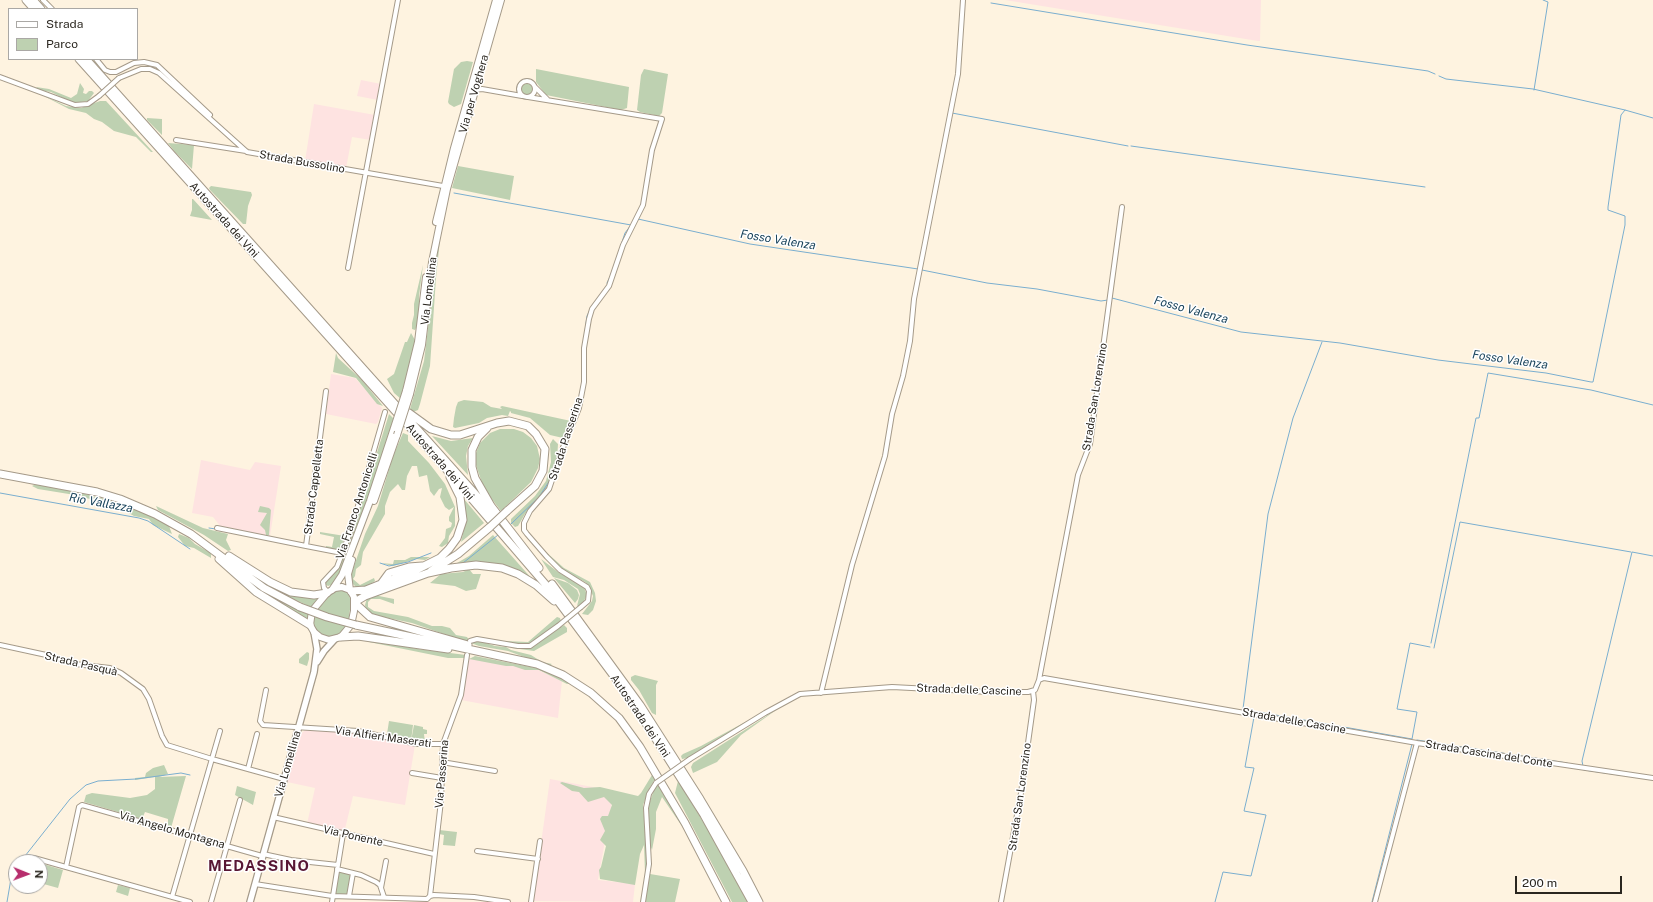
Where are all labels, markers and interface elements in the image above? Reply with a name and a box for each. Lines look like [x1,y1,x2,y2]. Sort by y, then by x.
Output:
legend [8,8,138,60]
text: Strada [46,17,83,31]
text: Parco [46,37,78,51]
street label: Via per Voghera [456,53,492,135]
street label: Strada Bussolino [258,148,346,176]
street label: Autostrada dei Vini [187,180,261,260]
water label: Fosso Valenza [739,227,817,253]
street label: Via Lomellina [418,256,440,326]
water label: Fosso Valenza [1152,293,1230,327]
street label: Strada San Lorenzino [1080,342,1110,452]
water label: Fosso Valenza [1471,348,1549,372]
street label: Strada Passerina [546,396,586,482]
street label: Autostrada dei Vini [403,421,477,503]
street label: Strada Cappelletta [302,439,326,535]
street label: Via Franco Antonicelli [334,451,380,561]
water label: Rio Vallazza [68,490,134,516]
street label: Strada Pasquà [43,649,119,679]
street label: Autostrada dei Vini [607,672,673,760]
street label: Strada delle Cascine [916,682,1022,698]
street label: Strada delle Cascine [1241,705,1347,737]
street label: Via Alfieri Maserati [334,724,432,750]
street label: Via Lomellina [272,729,304,799]
street label: Strada Cascina del Conte [1424,737,1554,771]
street label: Via Passerina [432,739,452,809]
street label: Strada San Lorenzino [1006,742,1034,852]
street label: Via Angelo Montagna [118,809,226,851]
street label: Via Ponente [322,823,384,849]
north arrow [8,854,48,894]
district label: MEDASSINO [208,857,310,875]
scale bar [1517,868,1624,894]
text: N [33,870,45,879]
text: 200 m [1522,876,1557,890]

